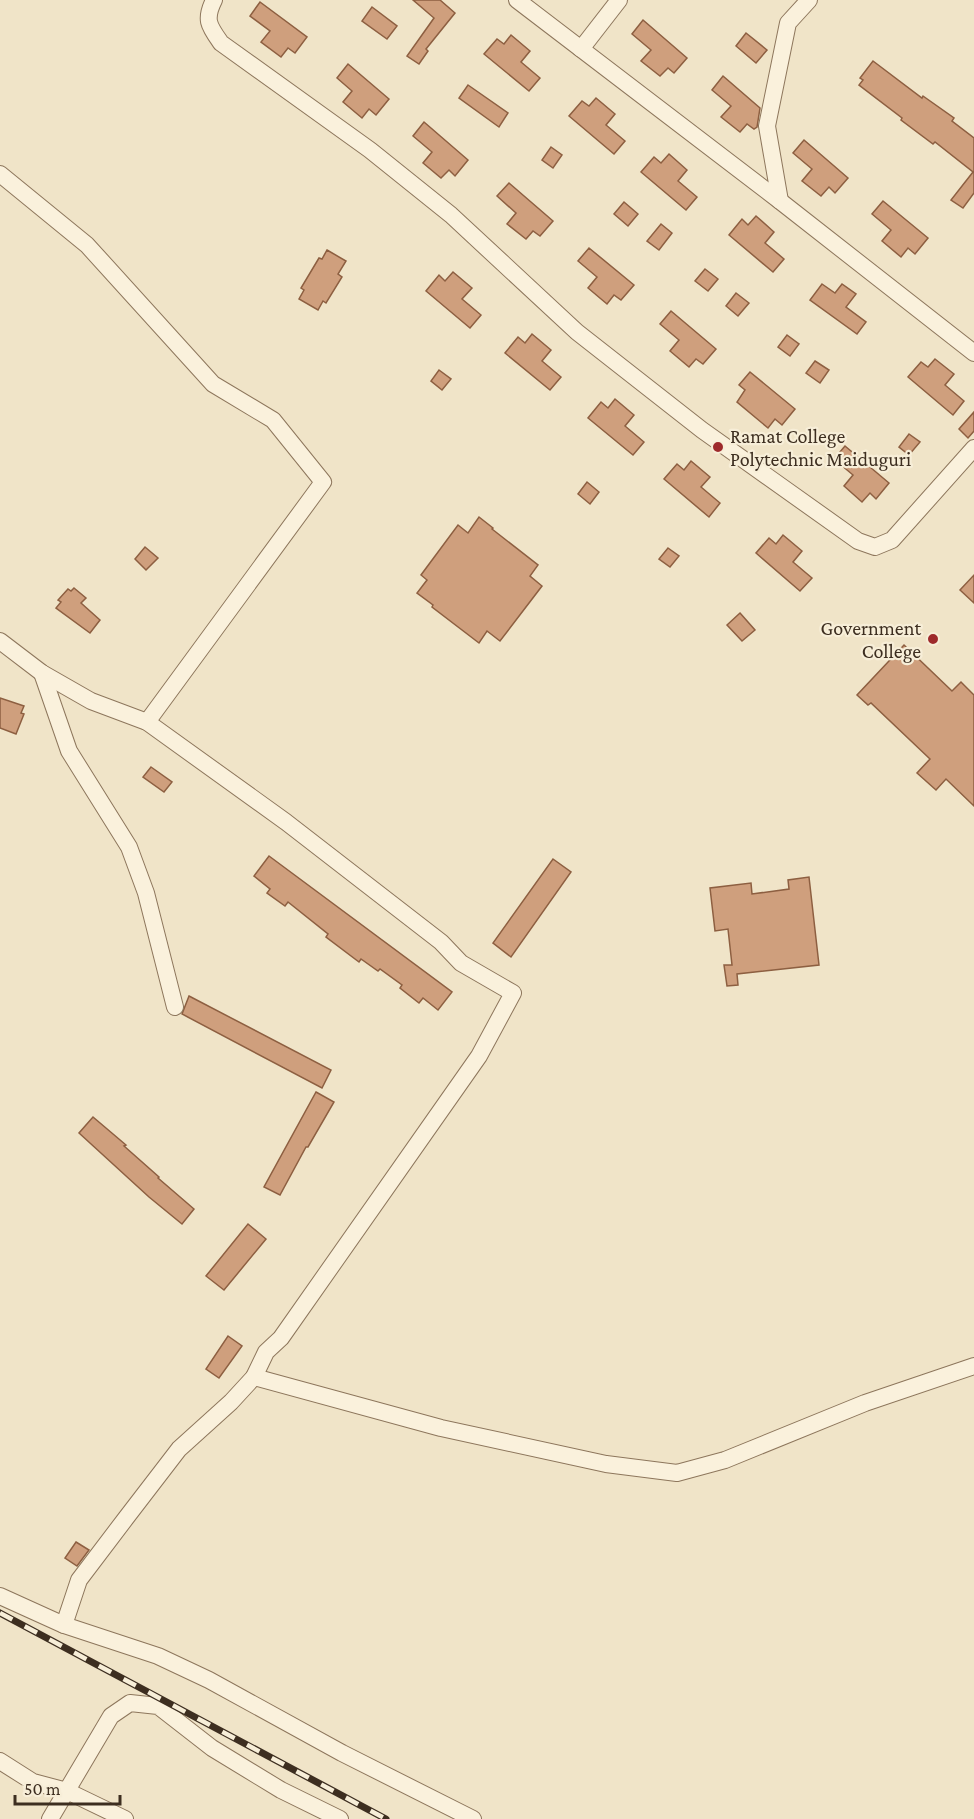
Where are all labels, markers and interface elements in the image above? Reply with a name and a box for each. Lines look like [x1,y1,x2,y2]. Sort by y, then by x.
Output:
place label: Ramat College Polytechnic Maiduguri [730,425,911,471]
marker: Ramat College Polytechnic Maiduguri [711,440,725,454]
place label: Government College [821,617,921,663]
marker: Government College [926,632,940,646]
scale bar [15,1768,120,1806]
text: 50 m [24,1779,61,1799]

